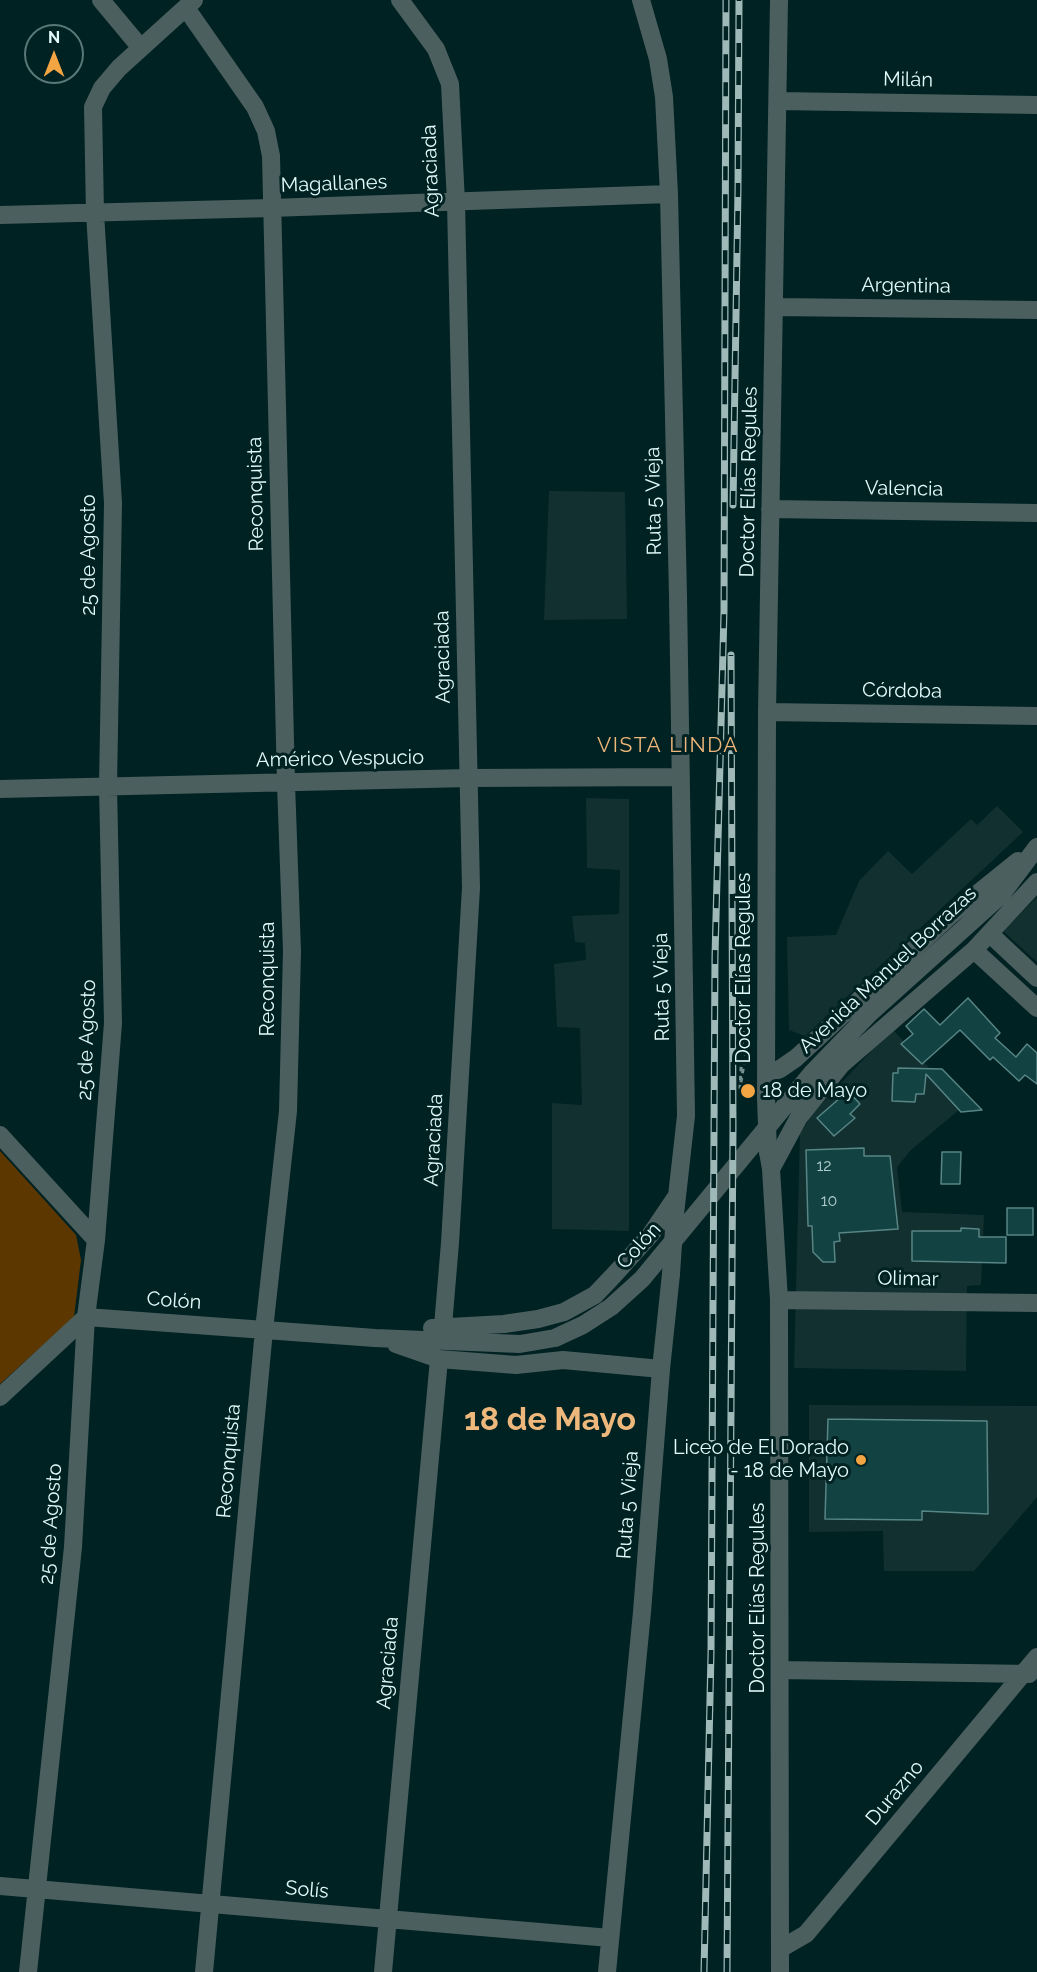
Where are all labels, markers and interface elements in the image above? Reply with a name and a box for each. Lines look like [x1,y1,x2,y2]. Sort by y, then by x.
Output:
north arrow [24,24,84,84]
text: N [48,28,60,47]
street label: Milán [883,68,933,92]
street label: Agraciada [417,124,445,218]
street label: Magallanes [280,170,388,198]
street label: Argentina [861,273,951,299]
street label: Doctor Elías Regules [735,386,763,578]
street label: Reconquista [243,436,269,552]
street label: Ruta 5 Vieja [641,447,667,555]
street label: Valencia [865,476,943,502]
street label: 25 de Agosto [77,494,101,616]
street label: Agraciada [430,610,456,704]
street label: Córdoba [862,678,942,704]
district label: VISTA LINDA [597,733,739,759]
street label: Américo Vespucio [256,746,424,772]
street label: Doctor Elías Regules [732,873,756,1063]
street label: Avenida Manuel Borrazas [794,881,982,1059]
street label: Reconquista [256,922,280,1036]
street label: Ruta 5 Vieja [649,933,675,1041]
street label: 25 de Agosto [73,979,101,1101]
place label: 18 de Mayo [762,1079,867,1103]
marker: 18 de Mayo [739,1082,757,1100]
street label: Agraciada [420,1093,448,1187]
house number: 12 [816,1156,832,1176]
house number: 10 [821,1191,837,1211]
street label: Colón [612,1218,666,1274]
street label: Olimar [877,1266,939,1292]
street label: Colón [146,1287,202,1315]
district label: 18 de Mayo [464,1401,636,1439]
street label: Reconquista [212,1403,246,1519]
place label: Liceo de El Dorado - 18 de Mayo [673,1436,849,1483]
street label: Ruta 5 Vieja [612,1450,644,1560]
marker: Liceo de El Dorado - 18 de Mayo [854,1453,868,1467]
street label: 25 de Agosto [35,1463,67,1585]
street label: Doctor Elías Regules [746,1503,770,1693]
street label: Agraciada [372,1616,404,1710]
street label: Durazno [861,1756,929,1830]
street label: Solís [284,1876,330,1904]

